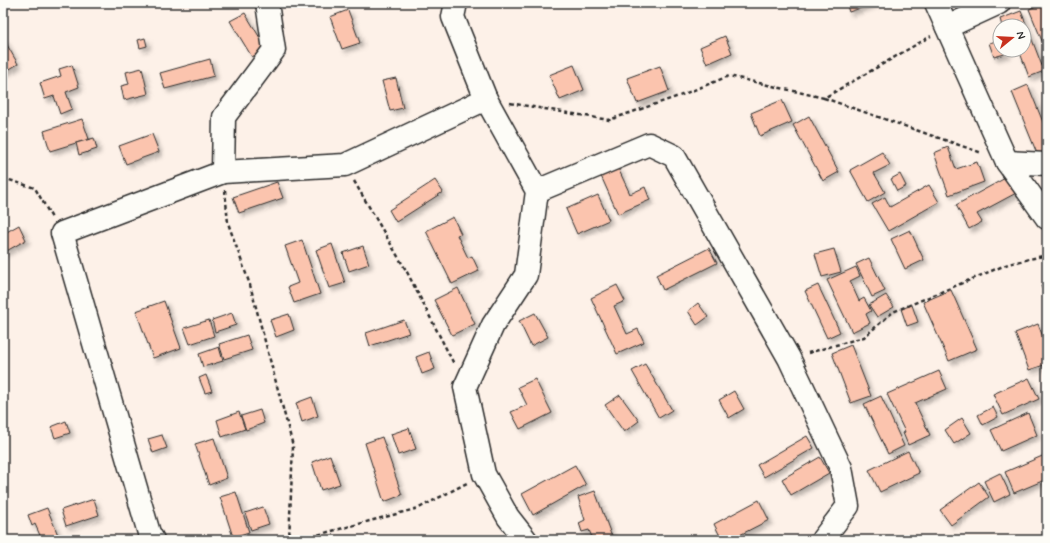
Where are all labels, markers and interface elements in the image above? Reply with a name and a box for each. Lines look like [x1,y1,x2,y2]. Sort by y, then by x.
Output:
north arrow [992,18,1032,58]
text: N [1013,30,1028,41]

